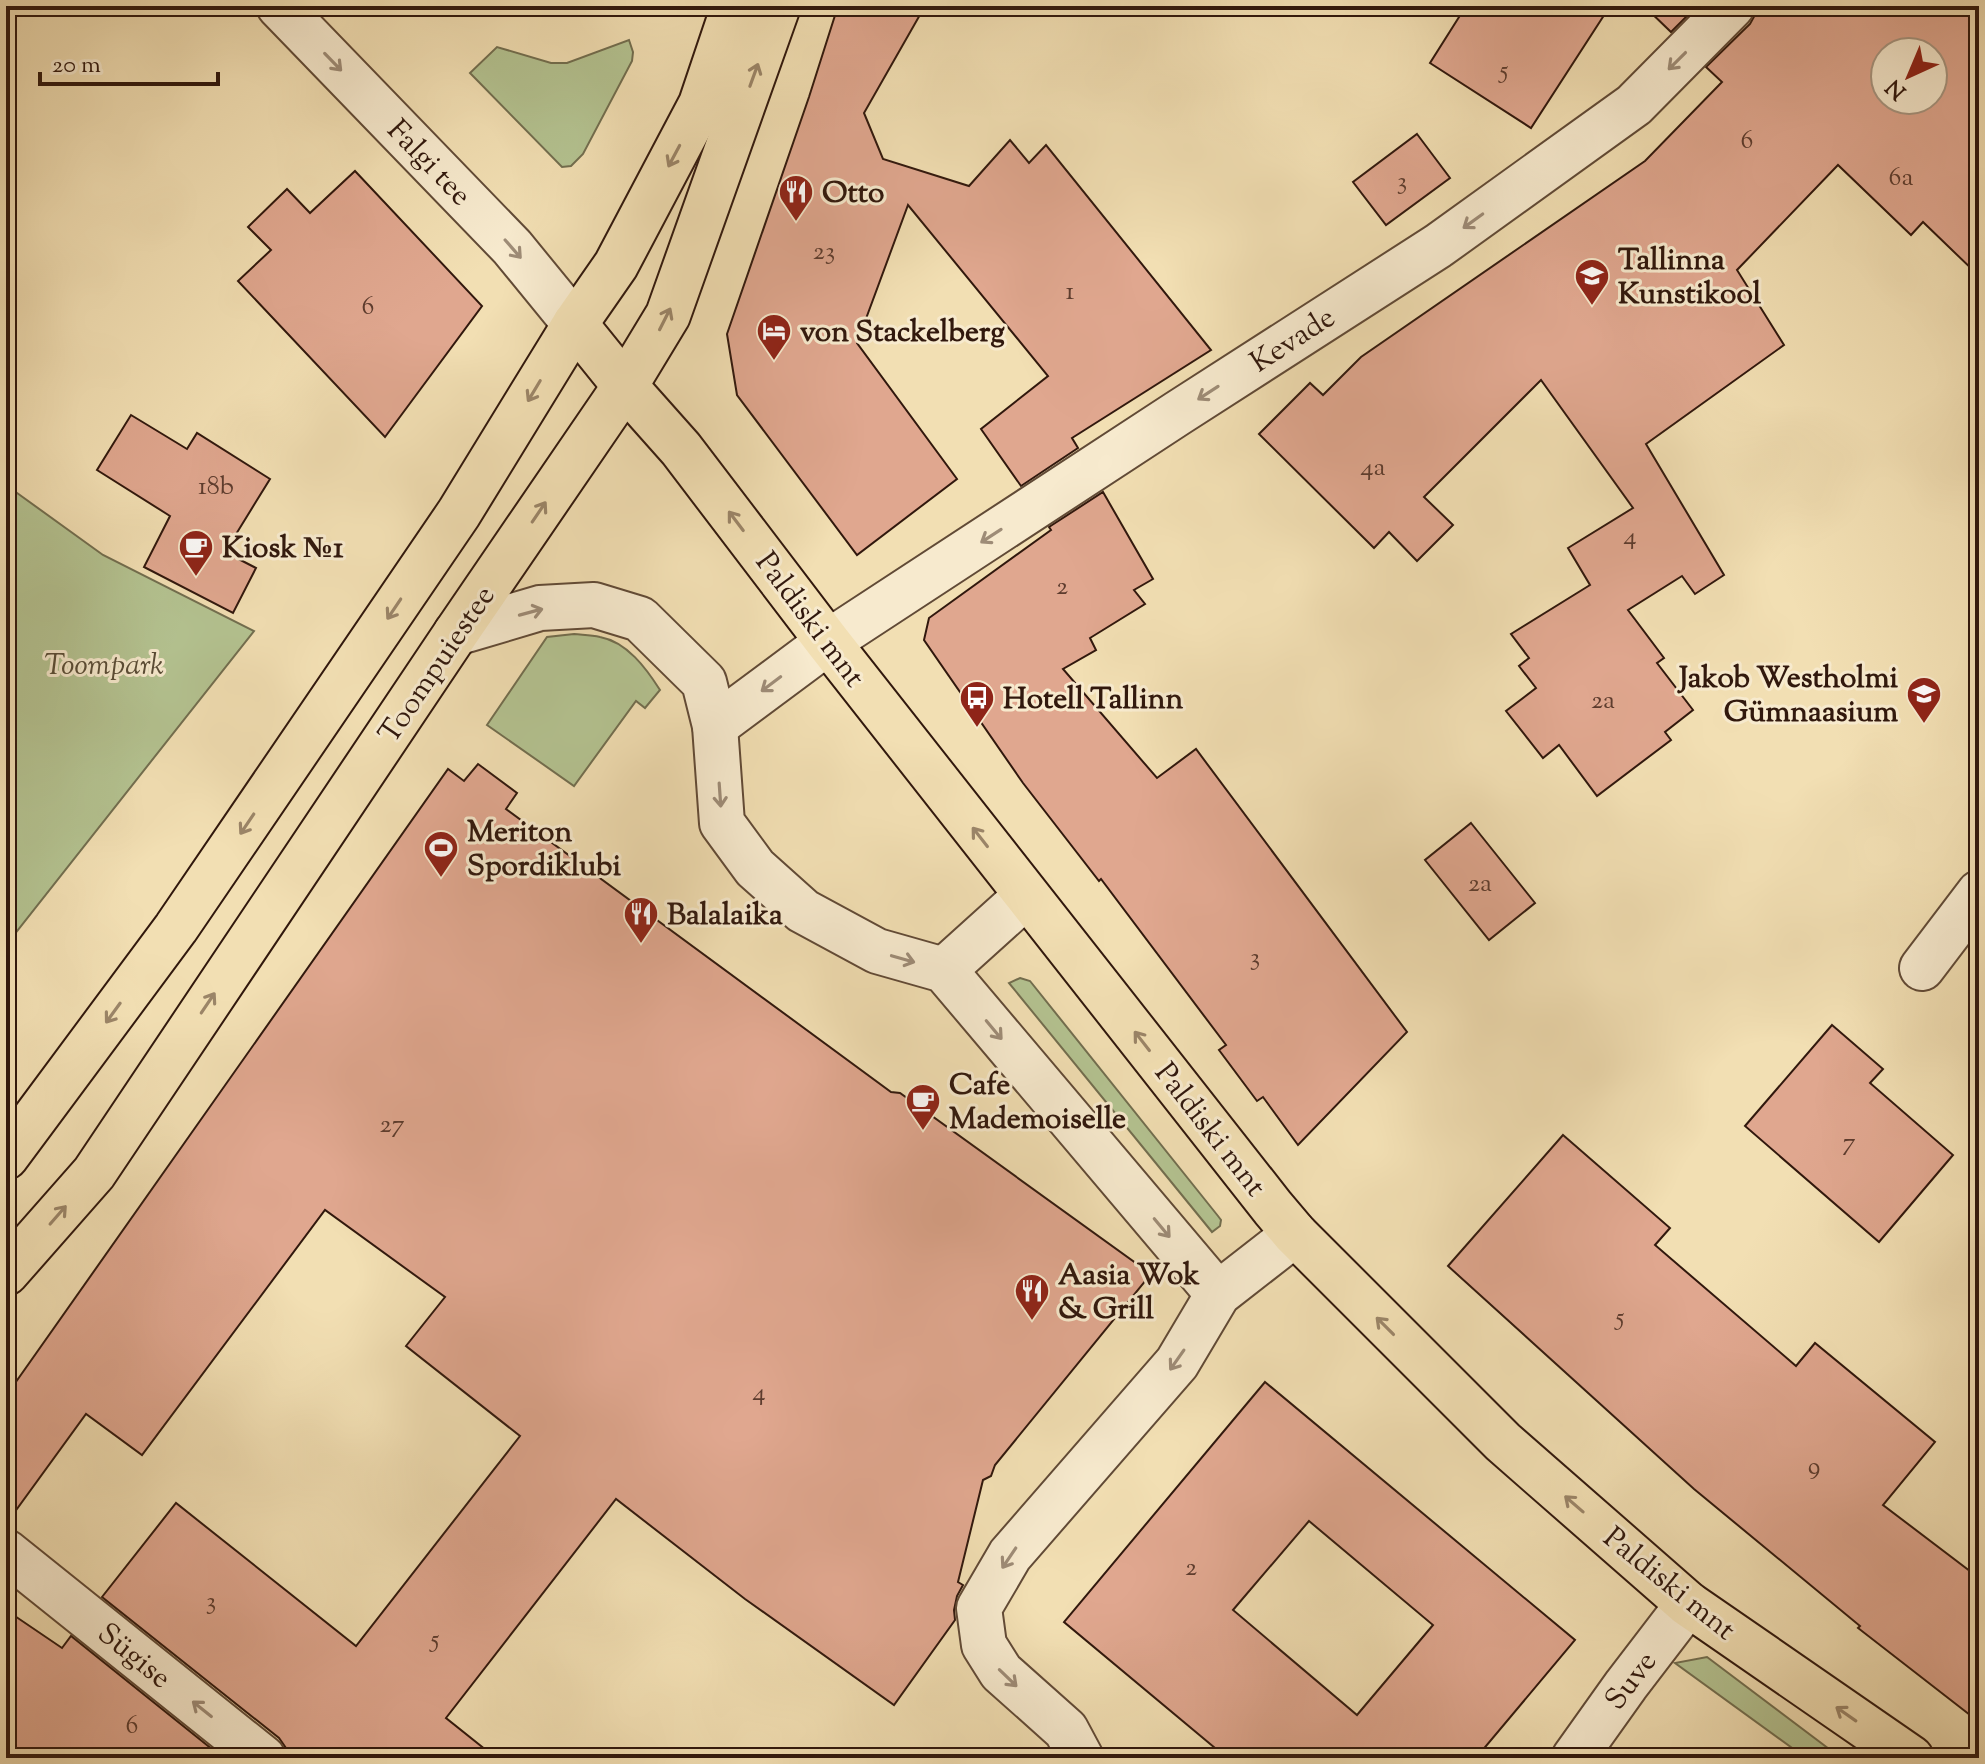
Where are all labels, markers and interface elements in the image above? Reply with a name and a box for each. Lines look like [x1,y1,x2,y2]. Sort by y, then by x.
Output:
scale bar [40,36,218,86]
north arrow [1869,36,1949,116]
text: 20 m [52,49,101,83]
one-way arrow [1668,51,1687,70]
one-way arrow [323,52,342,71]
house number: 5 [1498,53,1509,90]
one-way arrow [747,63,762,88]
text: N [1879,70,1915,106]
street label: Falgi tee [376,111,480,217]
house number: 6 [1741,123,1753,160]
one-way arrow [665,143,681,167]
house number: 6a [1889,160,1913,197]
house number: 3 [1397,164,1407,201]
restaurant icon: Otto [777,173,815,223]
place label: Otto [822,173,885,216]
one-way arrow [1462,213,1484,229]
house number: 23 [813,234,835,271]
one-way arrow [504,239,522,259]
place label: Tallinna Kunstikool [1618,240,1762,317]
school or university icon: Tallinna Kunstikool [1573,257,1611,307]
house number: 1 [1066,274,1075,311]
house number: 6 [362,289,374,326]
street label: Kevade [1242,298,1344,385]
one-way arrow [657,308,673,332]
hotel icon: von Stackelberg [755,312,793,362]
place label: von Stackelberg [800,312,1005,355]
one-way arrow [526,379,542,402]
one-way arrow [1197,386,1220,402]
house number: 4a [1360,450,1386,487]
house number: 18b [198,469,234,506]
one-way arrow [531,502,547,524]
one-way arrow [727,511,744,532]
house number: 4 [1623,519,1637,556]
one-way arrow [980,527,1002,544]
cafe icon: Kiosk №1 [177,528,215,578]
place label: Kiosk №1 [222,528,344,571]
street label: Paldiski mnt [744,544,874,697]
house number: 2 [1056,569,1068,606]
street label: Toompuiestee [369,578,507,753]
one-way arrow [385,598,402,620]
one-way arrow [517,603,543,618]
park label: Toompark [44,645,164,688]
place label: Jakob Westholmi Gümnaasium [1677,658,1898,735]
school or university icon: Jakob Westholmi Gümnaasium [1905,675,1943,725]
one-way arrow [761,676,783,693]
bus stop icon: Hotell Tallinn [958,679,996,729]
place label: Hotell Tallinn [1003,679,1183,722]
house number: 2a [1591,683,1615,720]
one-way arrow [713,781,728,808]
one-way arrow [239,812,255,834]
place label: Meriton Spordiklubi [467,812,621,889]
one-way arrow [972,827,989,848]
sports icon: Meriton Spordiklubi [422,829,460,879]
house number: 2a [1468,866,1492,903]
restaurant icon: Balalaika [622,895,660,945]
place label: Balalaika [667,895,783,938]
house number: 3 [1250,940,1260,977]
one-way arrow [890,952,916,967]
one-way arrow [200,992,216,1015]
one-way arrow [105,1002,122,1023]
one-way arrow [985,1019,1003,1040]
one-way arrow [1133,1031,1151,1052]
street label: Paldiski mnt [1143,1054,1275,1207]
place label: Cafe Mademoiselle [949,1065,1126,1142]
cafe icon: Cafe Mademoiselle [904,1082,942,1132]
house number: 27 [379,1107,405,1144]
house number: 7 [1842,1125,1856,1162]
one-way arrow [49,1205,67,1225]
one-way arrow [1153,1218,1171,1238]
place label: Aasia Wok & Grill [1058,1255,1200,1332]
restaurant icon: Aasia Wok & Grill [1013,1272,1051,1322]
house number: 5 [1614,1300,1625,1337]
one-way arrow [1375,1316,1395,1335]
one-way arrow [1169,1349,1185,1371]
house number: 4 [752,1375,766,1412]
house number: 9 [1808,1449,1820,1486]
one-way arrow [1565,1495,1585,1513]
street label: Paldiski mnt [1593,1518,1744,1652]
one-way arrow [1001,1547,1017,1569]
house number: 2 [1185,1550,1197,1587]
house number: 3 [206,1584,216,1621]
street label: Sügise [87,1614,180,1700]
house number: 5 [429,1622,440,1659]
street label: Suve [1596,1643,1668,1720]
one-way arrow [998,1668,1018,1687]
one-way arrow [192,1701,213,1719]
one-way arrow [1836,1706,1858,1722]
house number: 6 [126,1708,138,1745]

